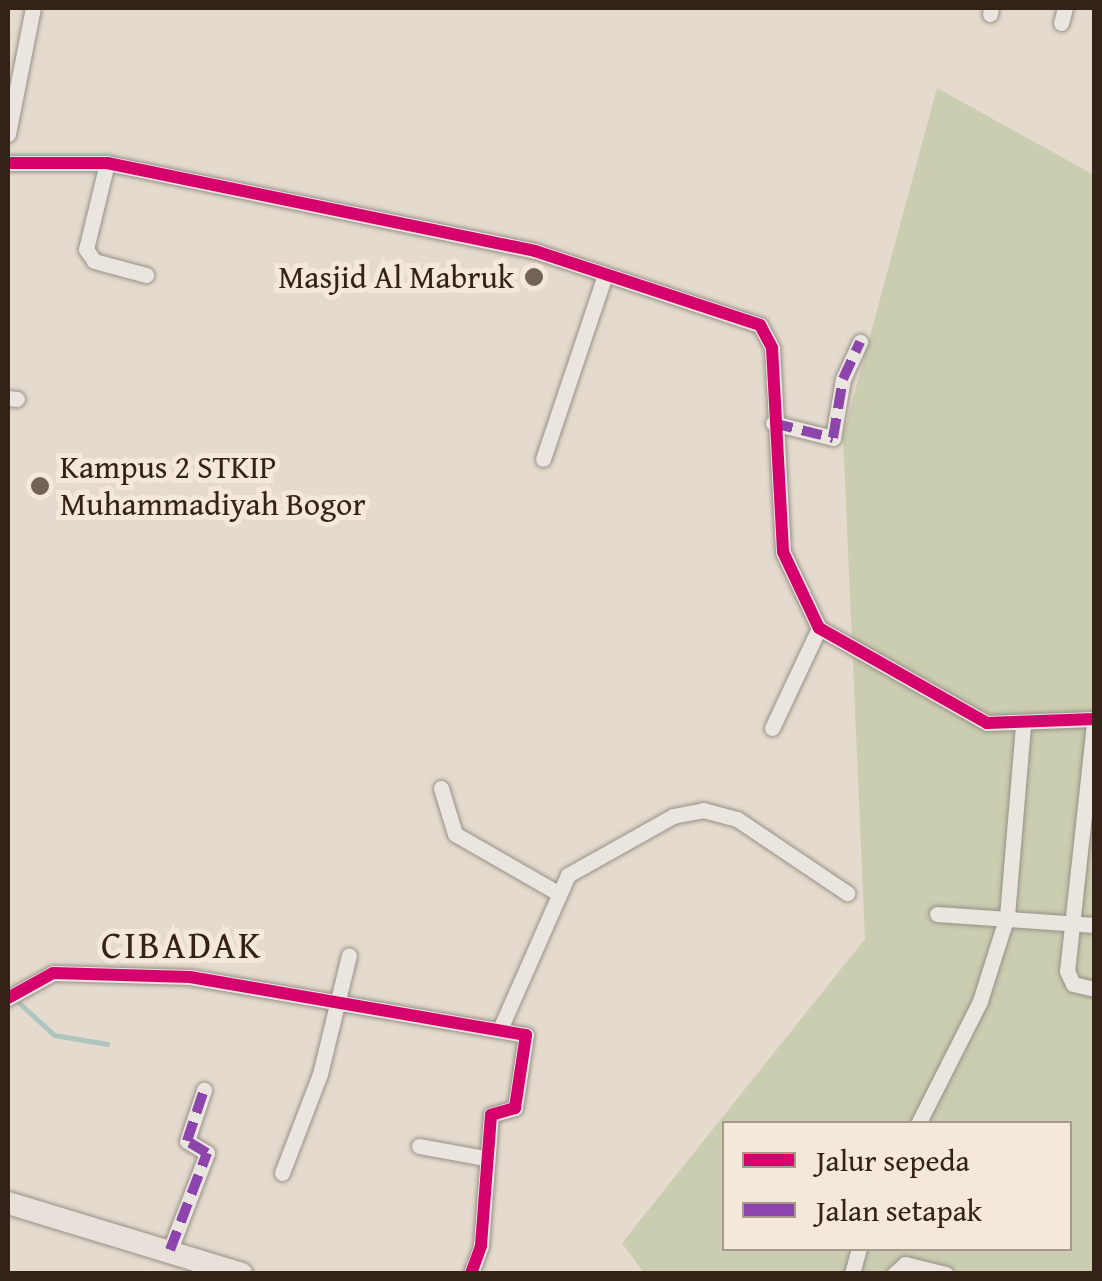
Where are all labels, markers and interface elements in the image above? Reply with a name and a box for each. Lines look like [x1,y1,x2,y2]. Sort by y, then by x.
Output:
place label: Masjid Al Mabruk [278,258,514,296]
marker: Masjid Al Mabruk [523,266,545,288]
place label: Kampus 2 STKIP Muhammadiyah Bogor [60,449,366,524]
marker: Kampus 2 STKIP Muhammadiyah Bogor [29,475,51,497]
district label: CIBADAK [101,922,263,968]
legend [722,1121,1072,1251]
text: Jalur sepeda [816,1138,970,1182]
text: Jalan setapak [816,1188,982,1232]

